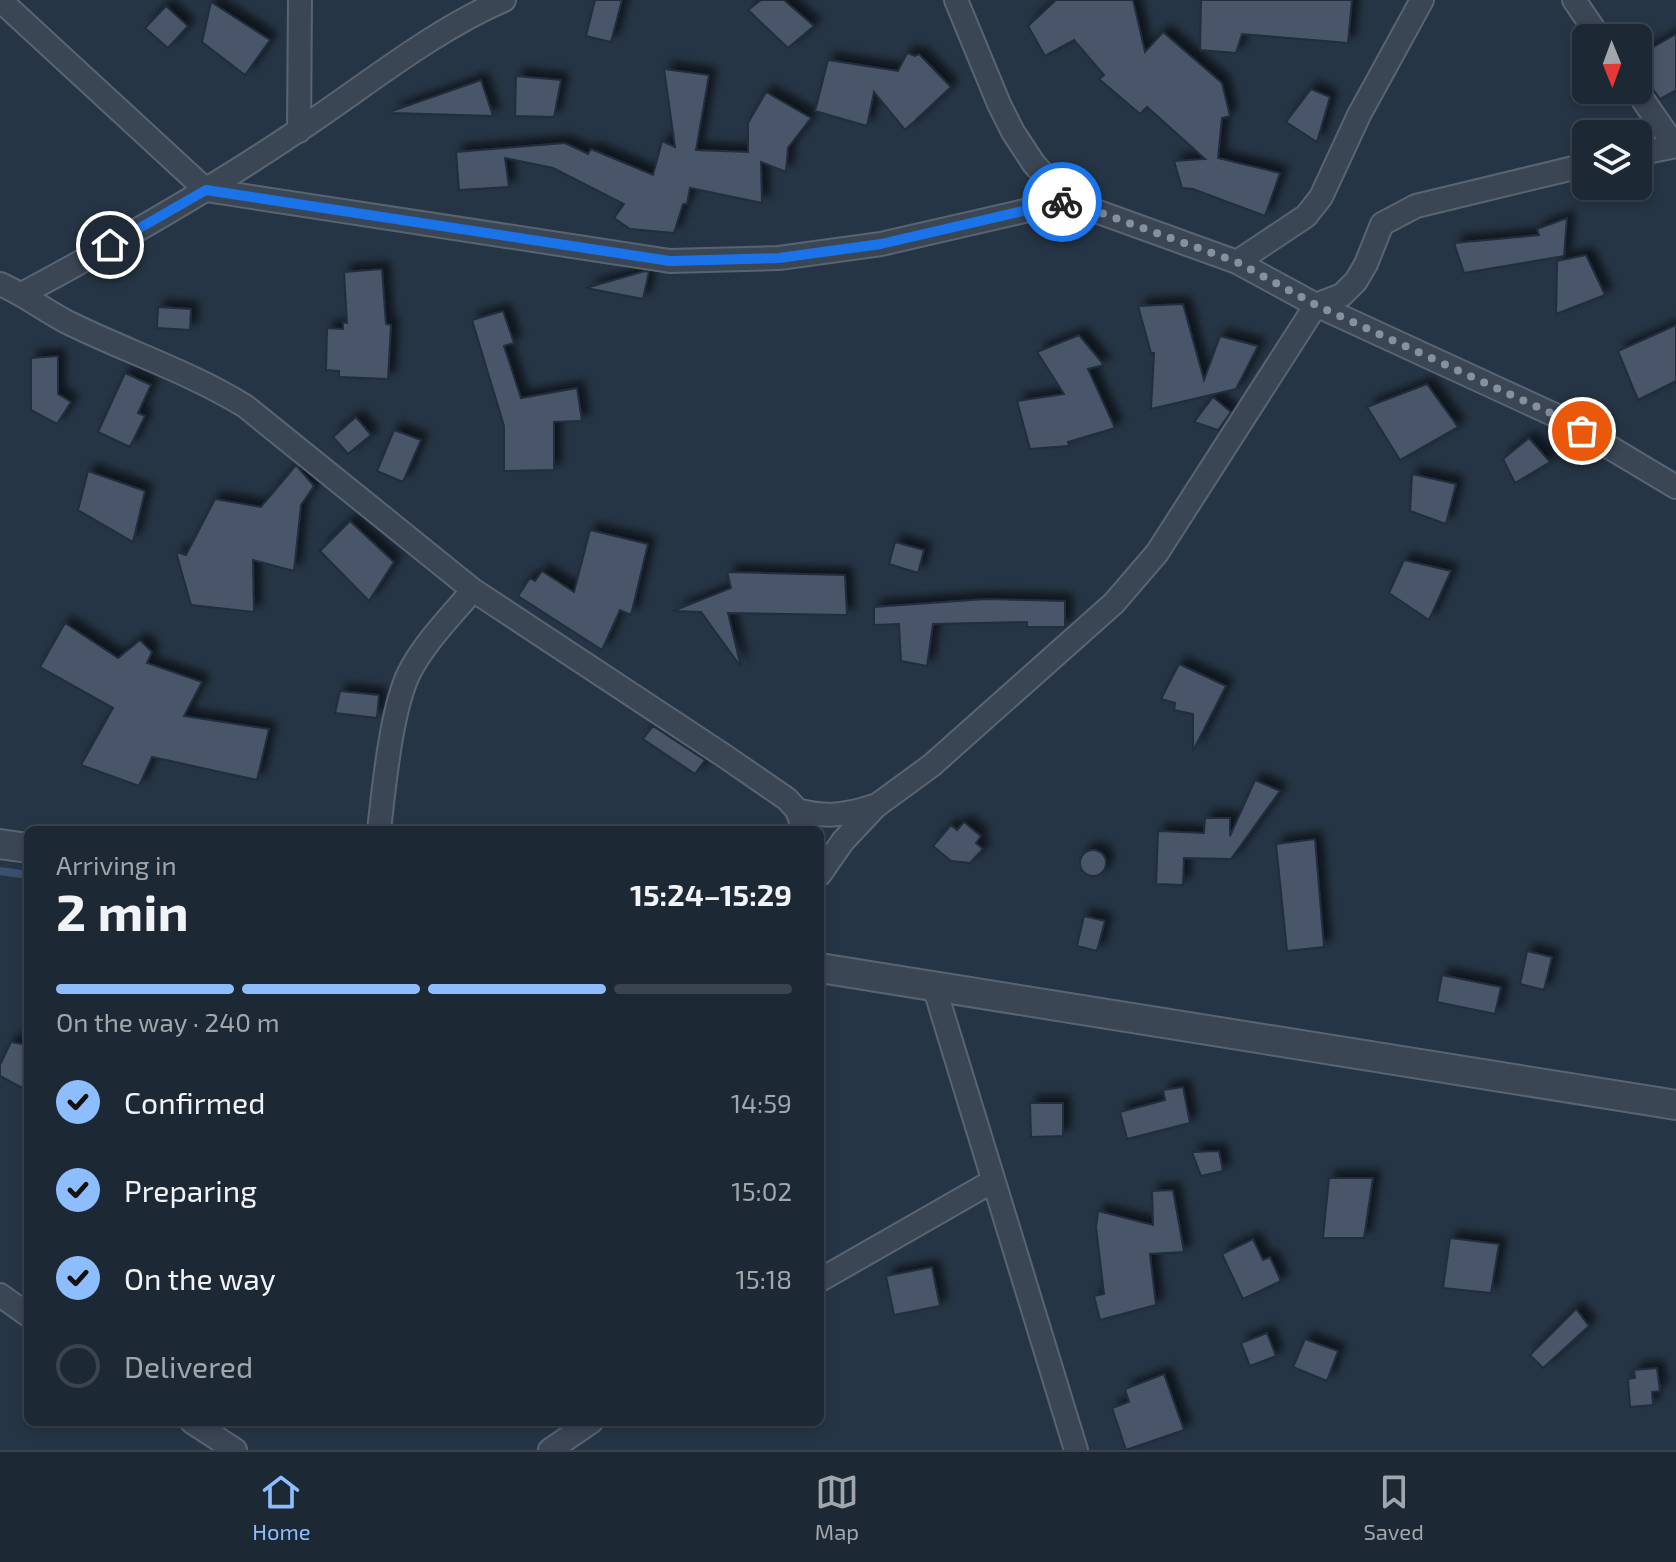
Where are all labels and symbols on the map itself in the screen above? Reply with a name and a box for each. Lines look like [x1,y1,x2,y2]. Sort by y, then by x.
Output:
north arrow [1572,24,1652,104]
courier [1022,162,1102,242]
pin [76,211,144,279]
pin [1548,397,1616,465]

